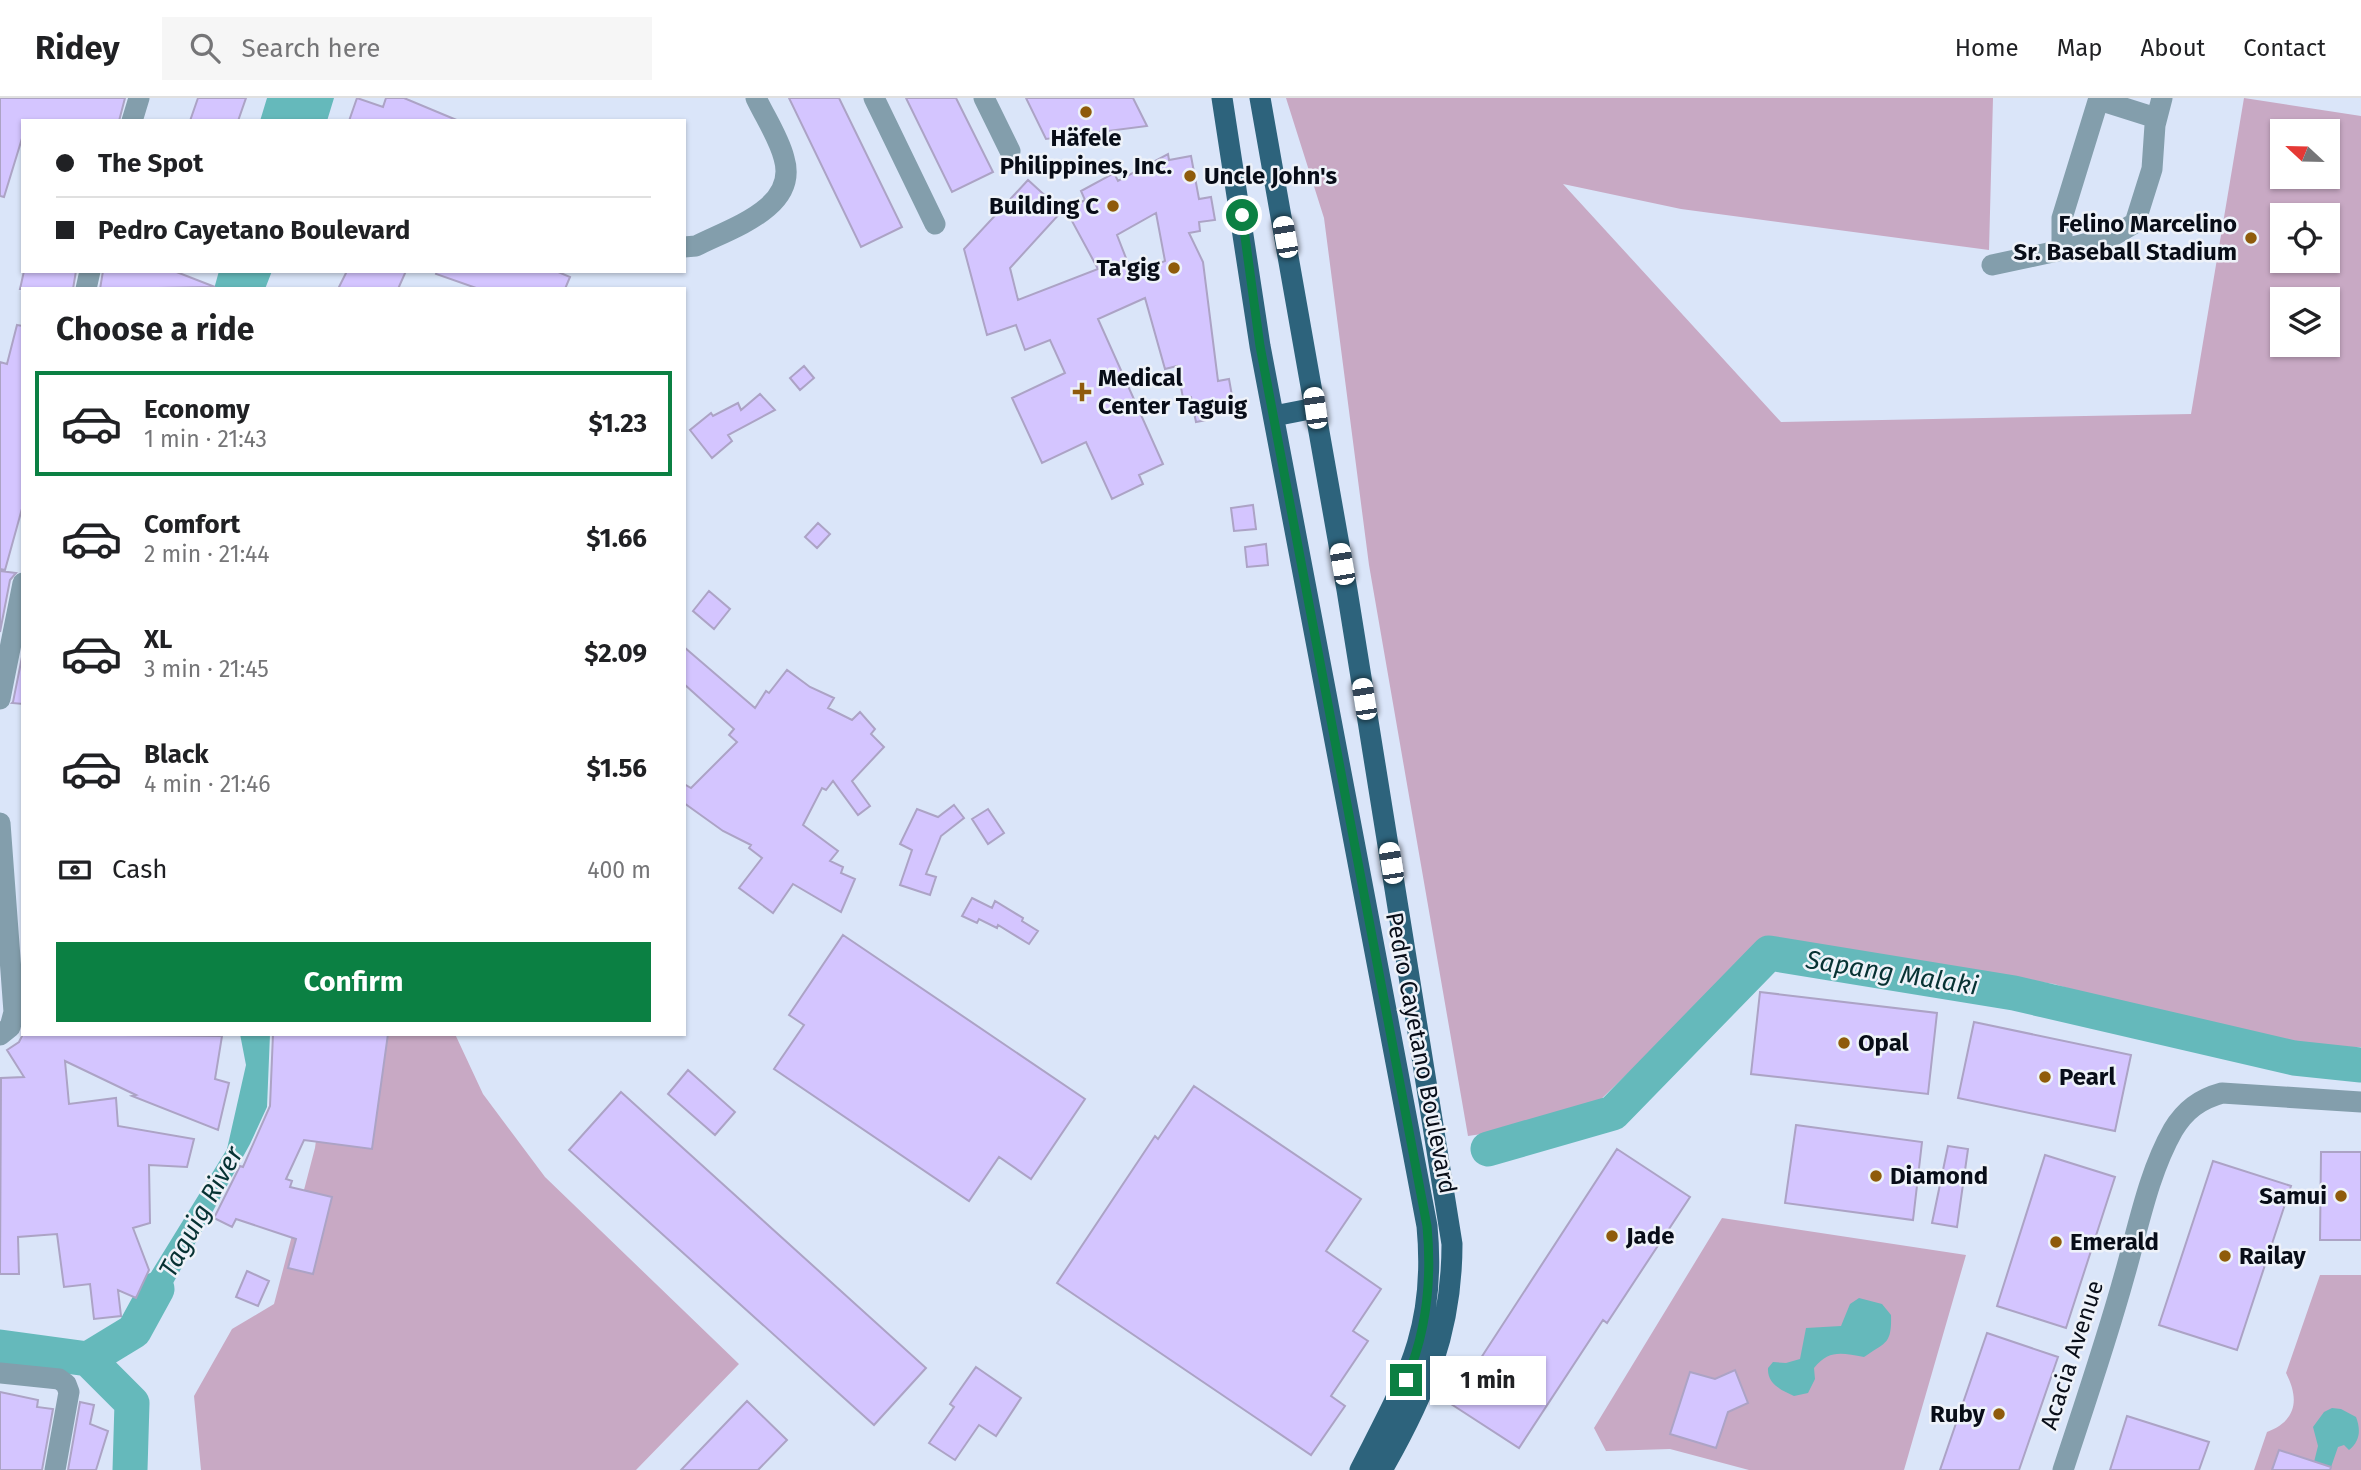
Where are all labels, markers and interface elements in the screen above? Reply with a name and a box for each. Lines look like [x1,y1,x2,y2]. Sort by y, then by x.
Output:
search box [162,17,652,80]
text: Ridey [35,28,120,68]
icon: search [186,29,224,67]
text: Search here [242,33,380,64]
text: Home [1955,34,2019,62]
text: Map [2057,34,2103,62]
text: About [2141,34,2205,62]
text: Contact [2243,34,2326,62]
marker: Häfele Philippines, Inc. [1078,104,1094,120]
north arrow [2270,119,2340,189]
map controls [2270,119,2340,357]
place label: Häfele Philippines, Inc. [1000,124,1172,180]
text: The Spot [98,148,203,179]
place label: Uncle John's [1204,162,1337,190]
marker: Uncle John's [1182,168,1198,184]
place label: Building C [989,192,1099,220]
marker: Building C [1105,198,1121,214]
route start [1226,199,1258,231]
button: locate [2270,203,2340,273]
place label: Felino Marcelino Sr. Baseball Stadium [2014,210,2237,266]
car [1272,214,1299,260]
text: Pedro Cayetano Boulevard [98,215,410,246]
marker: Felino Marcelino Sr. Baseball Stadium [2243,230,2259,246]
place label: Ta'gig [1096,254,1161,282]
marker: Ta'gig [1166,260,1182,276]
button: layers [2270,287,2340,357]
text: Choose a ride [56,310,254,348]
place label: Medical Center Taguig [1098,364,1248,420]
marker: Medical Center Taguig [1072,382,1092,402]
car [1302,386,1329,430]
icon: car [60,392,123,455]
text: Economy [144,394,250,425]
text: $1.23 [589,408,647,439]
text: 1 min · 21:43 [144,425,267,453]
icon: car [60,507,123,570]
text: Comfort [144,509,240,540]
text: $1.66 [586,523,647,554]
text: 2 min · 21:44 [144,540,270,568]
car [1329,541,1356,587]
icon: car [60,622,123,685]
text: XL [144,624,172,655]
text: $2.09 [584,638,647,669]
text: 3 min · 21:45 [144,655,269,683]
car [1351,677,1378,721]
icon: car [60,737,123,800]
text: Black [144,739,209,770]
text: $1.56 [586,753,647,784]
text: 4 min · 21:46 [144,770,270,798]
car [1378,841,1405,885]
icon: cash [56,851,94,889]
text: Cash [112,854,168,885]
text: 400 m [587,856,651,884]
street label: Pedro Cayetano Boulevard [1380,910,1462,1196]
button: Confirm [56,942,651,1022]
water label: Sapang Malaki [1803,944,1980,1002]
place label: Opal [1858,1029,1910,1057]
marker: Opal [1836,1035,1852,1051]
place label: Pearl [2059,1063,2116,1091]
marker: Pearl [2037,1069,2053,1085]
water label: Taguig River [152,1140,250,1283]
place label: Diamond [1890,1162,1988,1190]
marker: Diamond [1868,1168,1884,1184]
place label: Samui [2259,1182,2327,1210]
marker: Samui [2333,1188,2349,1204]
place label: Jade [1625,1222,1674,1250]
marker: Jade [1604,1228,1620,1244]
place label: Emerald [2070,1228,2159,1256]
marker: Emerald [2048,1234,2064,1250]
place label: Railay [2239,1242,2306,1270]
marker: Railay [2217,1248,2233,1264]
street label: Acacia Avenue [2035,1277,2109,1433]
callout: 1 min [1430,1356,1546,1404]
route end [1390,1364,1422,1396]
text: 1 min [1460,1366,1516,1394]
place label: Ruby [1930,1400,1986,1428]
marker: Ruby [1991,1406,2007,1422]

